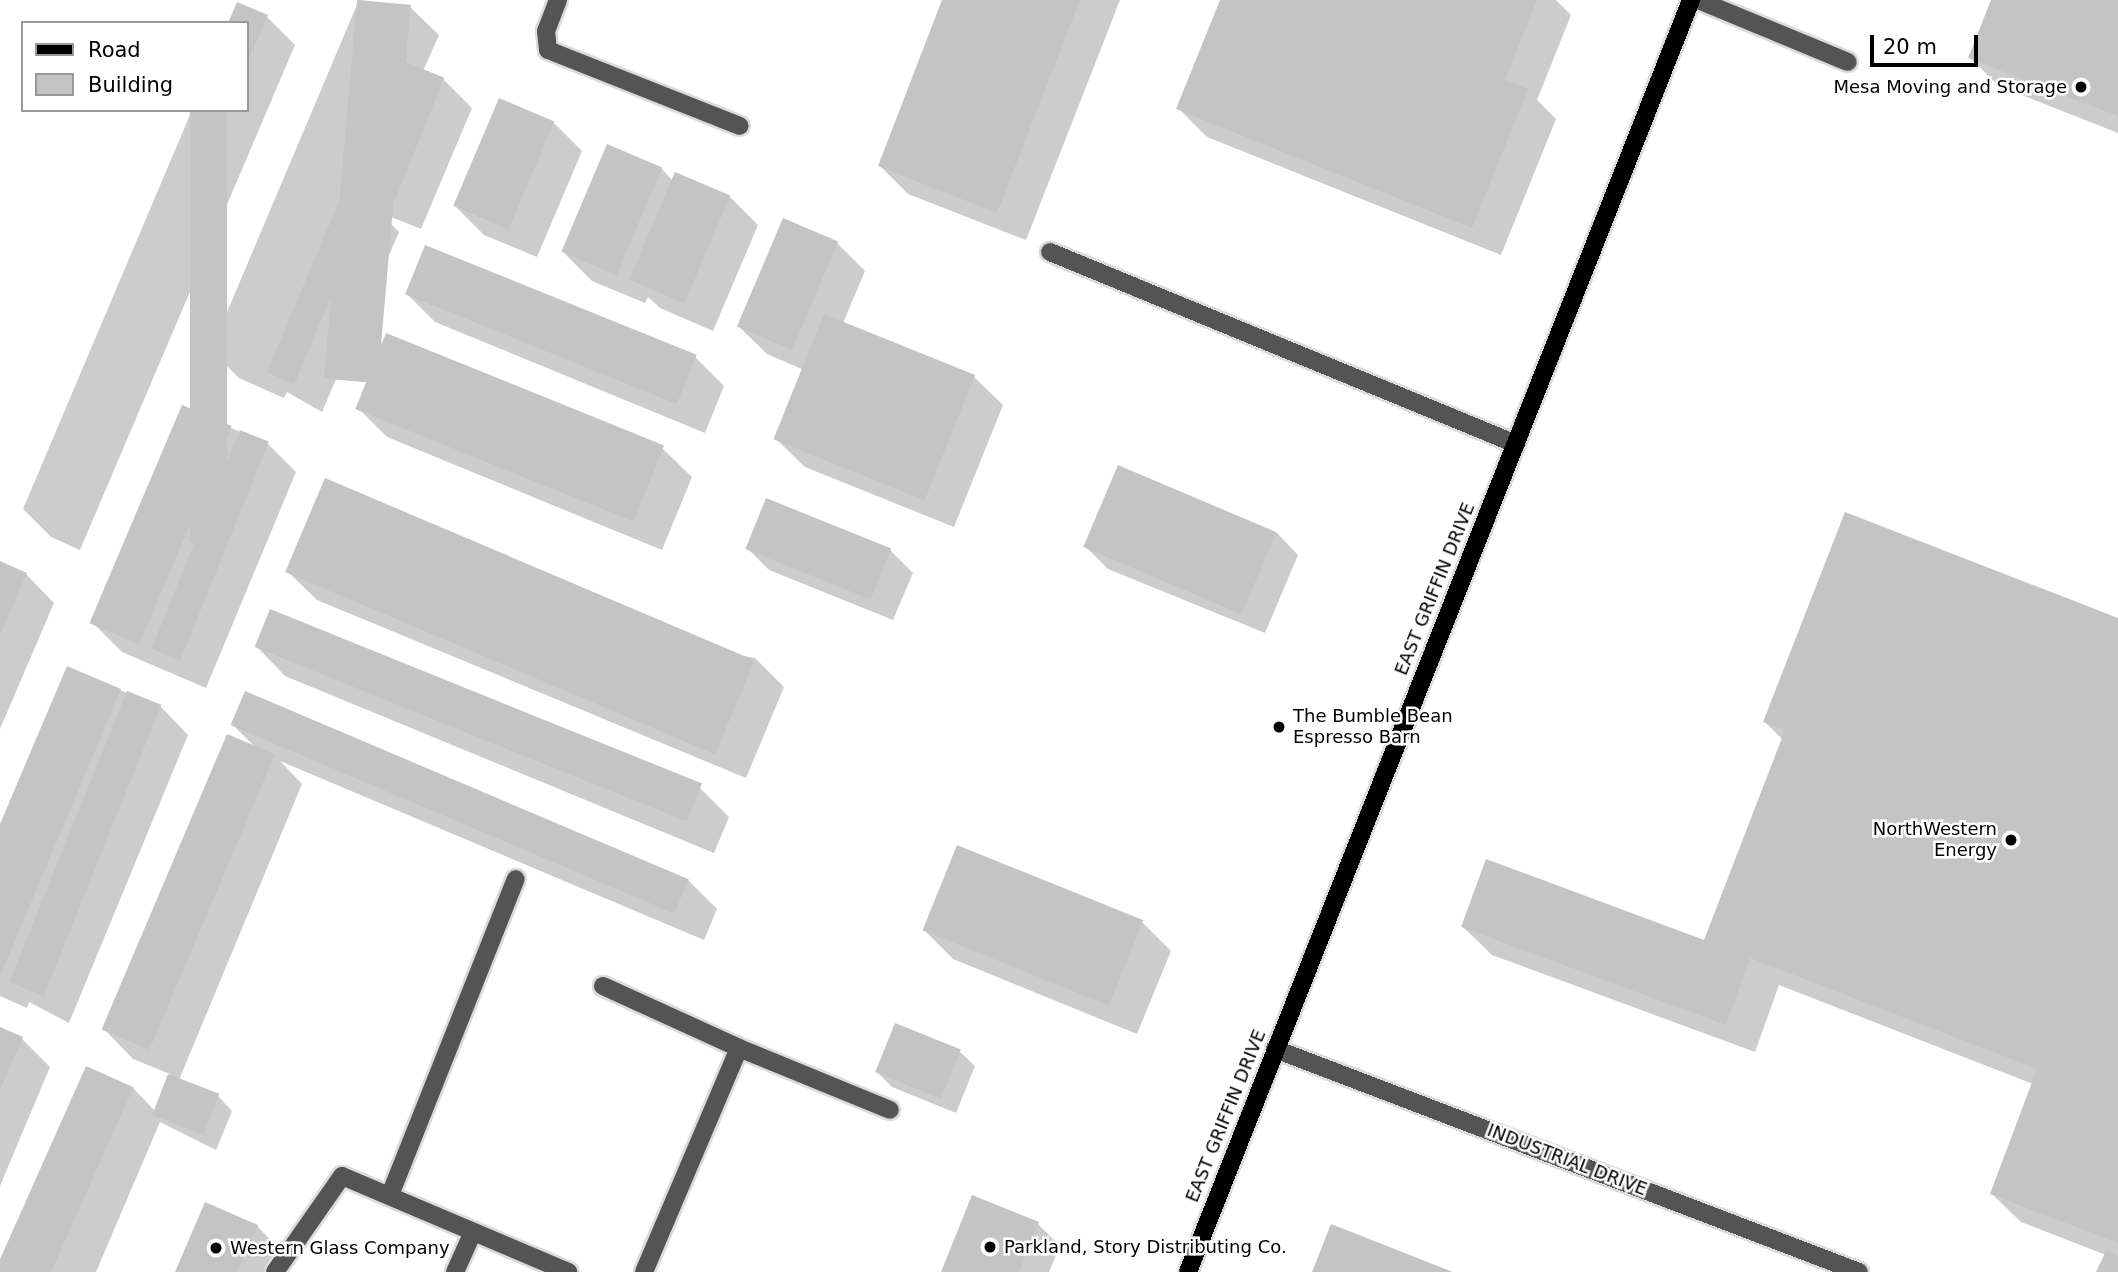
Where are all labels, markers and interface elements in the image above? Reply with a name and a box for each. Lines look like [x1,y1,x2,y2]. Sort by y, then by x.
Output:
legend [21,21,248,112]
scale bar [1873,21,1982,65]
text: 20 m [1883,35,1937,59]
text: Road [88,38,141,62]
text: Building [88,73,173,97]
place label: Mesa Moving and Storage [1834,76,2067,98]
marker: Mesa Moving and Storage [2073,79,2089,95]
street label: EAST GRIFFIN DRIVE [1390,500,1480,678]
place label: The Bumble Bean Espresso Barn [1293,706,1453,748]
marker: The Bumble Bean Espresso Barn [1271,719,1287,735]
place label: NorthWestern Energy [1873,819,1997,862]
marker: NorthWestern Energy [2003,832,2019,848]
street label: EAST GRIFFIN DRIVE [1181,1027,1271,1205]
street label: INDUSTRIAL DRIVE [1484,1120,1650,1200]
place label: Parkland, Story Distributing Co. [1004,1236,1287,1258]
place label: Western Glass Company [230,1237,450,1259]
marker: Parkland, Story Distributing Co. [982,1239,998,1255]
marker: Western Glass Company [208,1240,224,1256]

